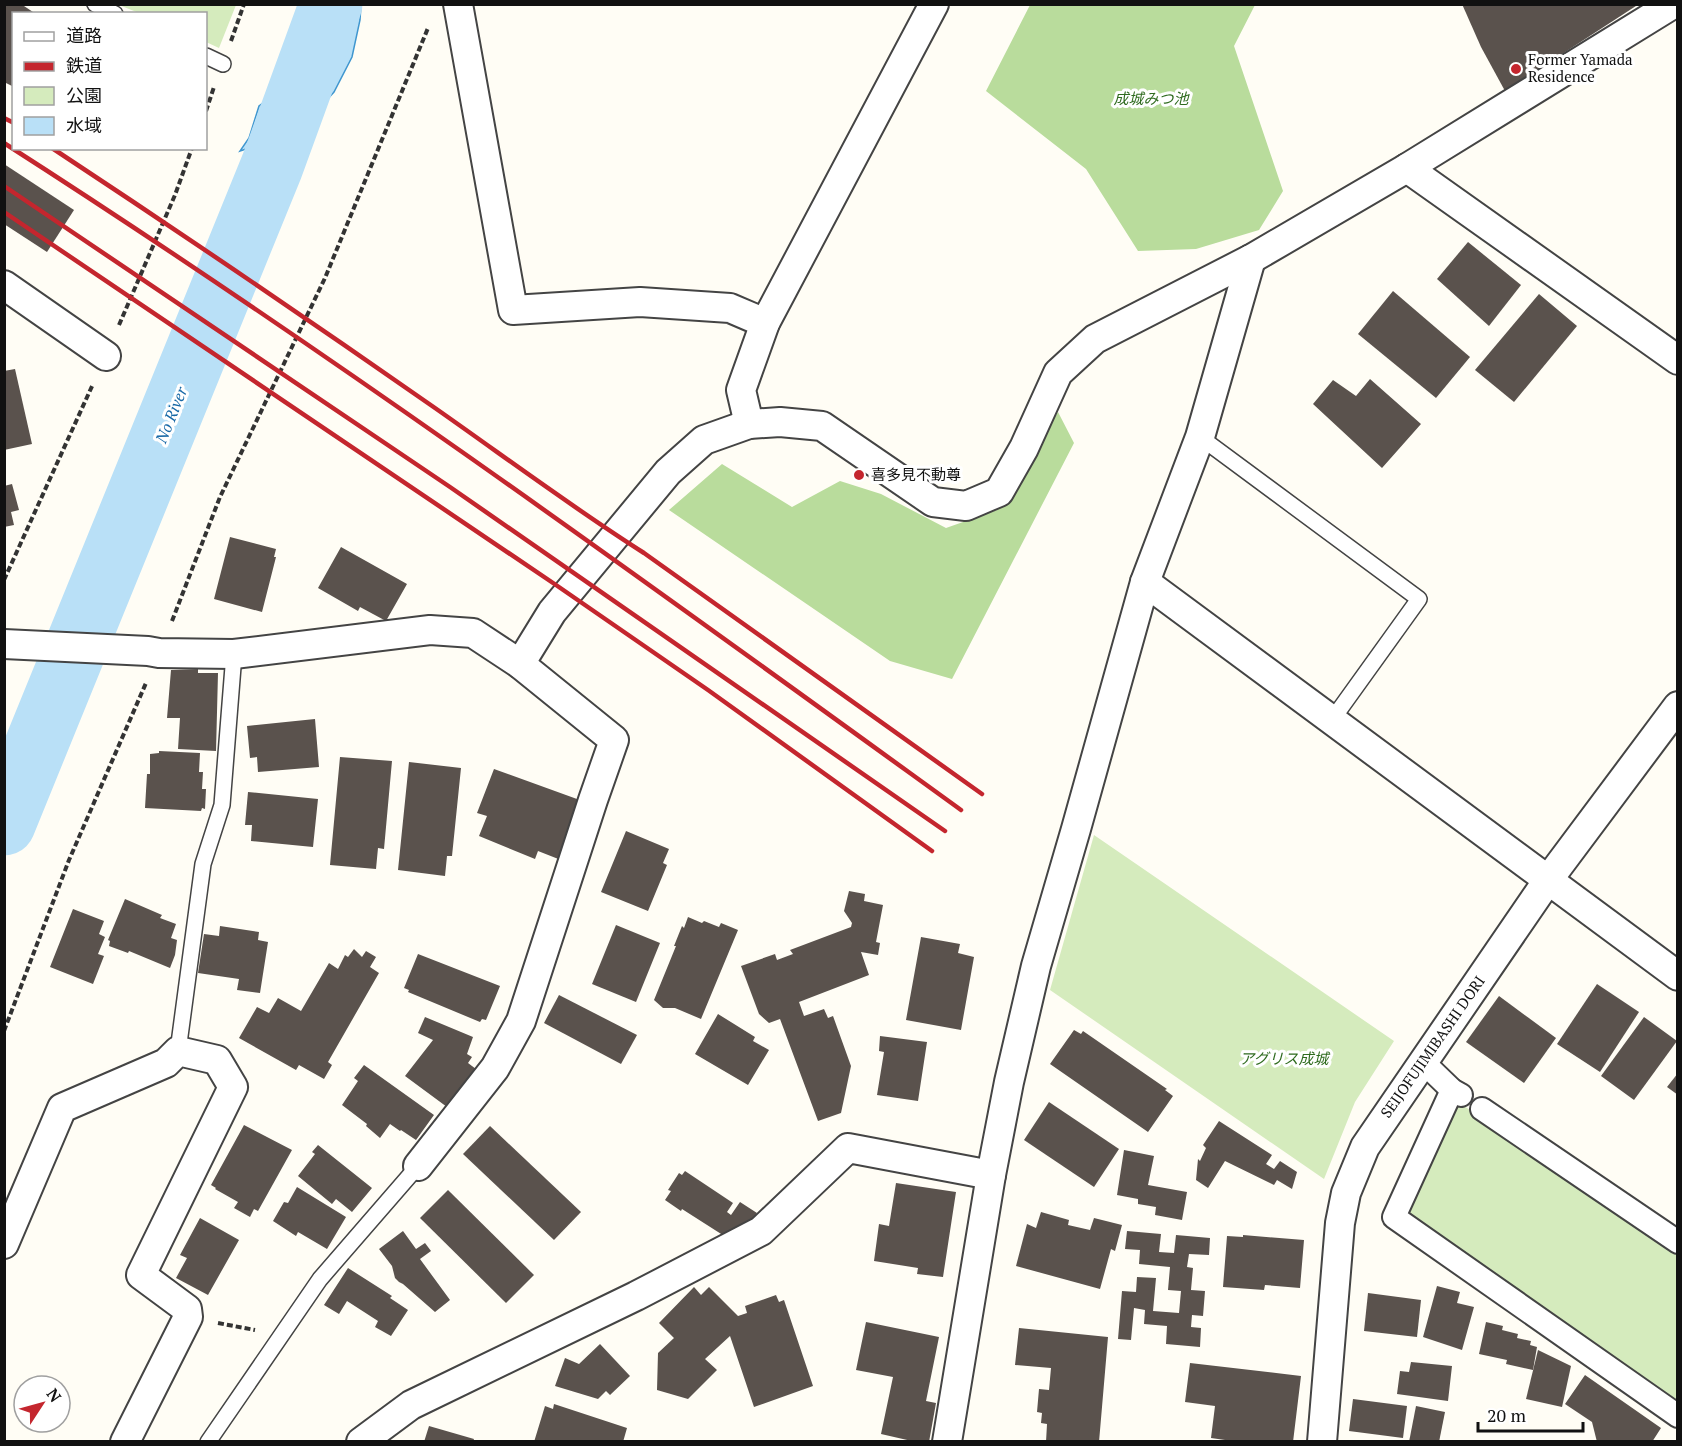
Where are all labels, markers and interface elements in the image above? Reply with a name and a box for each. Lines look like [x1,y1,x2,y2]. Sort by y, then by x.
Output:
legend [12,12,207,150]
text: 道路 [66,23,102,47]
place label: Former Yamada Residence [1528,49,1633,86]
text: 鉄道 [66,53,102,77]
marker: Former Yamada Residence [1509,62,1523,76]
text: 公園 [66,83,102,107]
park label: 成城みつ池 [1113,88,1190,108]
text: 水域 [66,113,102,137]
water label: No River [149,383,192,447]
place label: 喜多見不動尊 [871,464,961,484]
marker: 喜多見不動尊 [852,468,866,482]
street label: SEIJOFUJIMIBASHI DORI [1375,971,1489,1121]
park label: アグリス成城 [1239,1048,1331,1068]
north arrow [12,1374,72,1434]
text: N [42,1384,67,1407]
scale bar [1478,1395,1583,1433]
text: 20 m [1487,1403,1527,1427]

